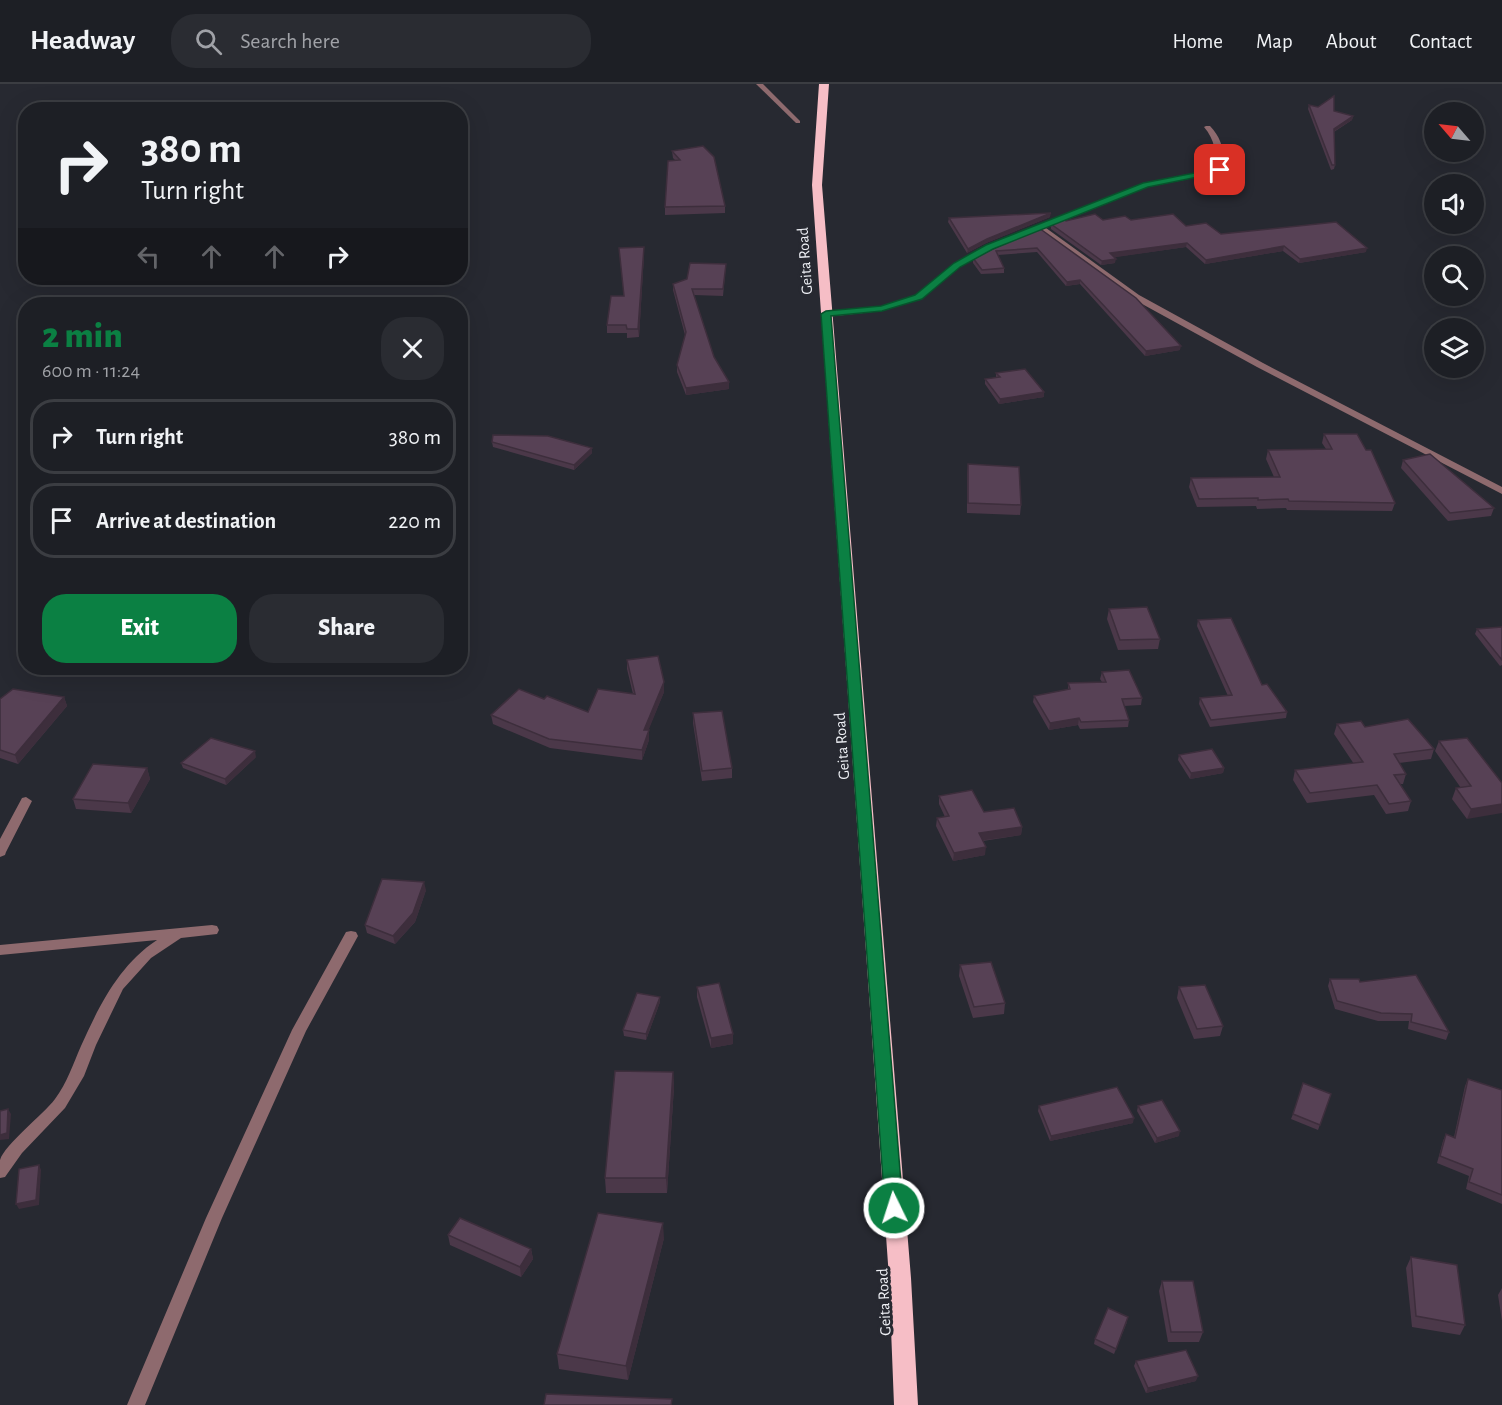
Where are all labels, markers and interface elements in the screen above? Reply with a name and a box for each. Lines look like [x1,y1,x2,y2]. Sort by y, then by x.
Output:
search box [171,14,591,68]
icon: search [192,25,225,58]
text: Headway [30,27,135,55]
text: Search here [240,30,340,52]
text: Home [1172,31,1223,52]
text: Map [1256,31,1293,52]
text: About [1326,31,1376,52]
text: Contact [1409,31,1472,52]
north arrow [1424,102,1484,162]
map controls [1424,102,1484,378]
icon: right [42,126,120,204]
text: 380 m [141,128,242,170]
pin [1194,144,1245,195]
icon: arrive [1203,153,1236,186]
button: sound [1424,174,1484,234]
text: Turn right [141,177,244,204]
street label: Geita Road [795,227,815,295]
icon: left [132,240,165,273]
icon: ahead [195,240,228,273]
icon: ahead [258,240,291,273]
icon: right [321,240,354,273]
button: search [1424,246,1484,306]
button: close [381,317,444,380]
text: 2 min [42,318,123,354]
button: layers [1424,318,1484,378]
text: 600 m · 11:24 [42,361,140,381]
icon: right [45,420,78,453]
text: Turn right [96,426,183,448]
text: 380 m [389,426,441,448]
icon: arrive [45,504,78,537]
text: Arrive at destination [96,510,276,532]
text: 220 m [388,510,441,532]
button: Exit [42,594,237,663]
button: Share [249,594,444,663]
street label: Geita Road [832,712,852,780]
position arrow [862,1176,926,1240]
street label: Geita Road [874,1268,894,1336]

